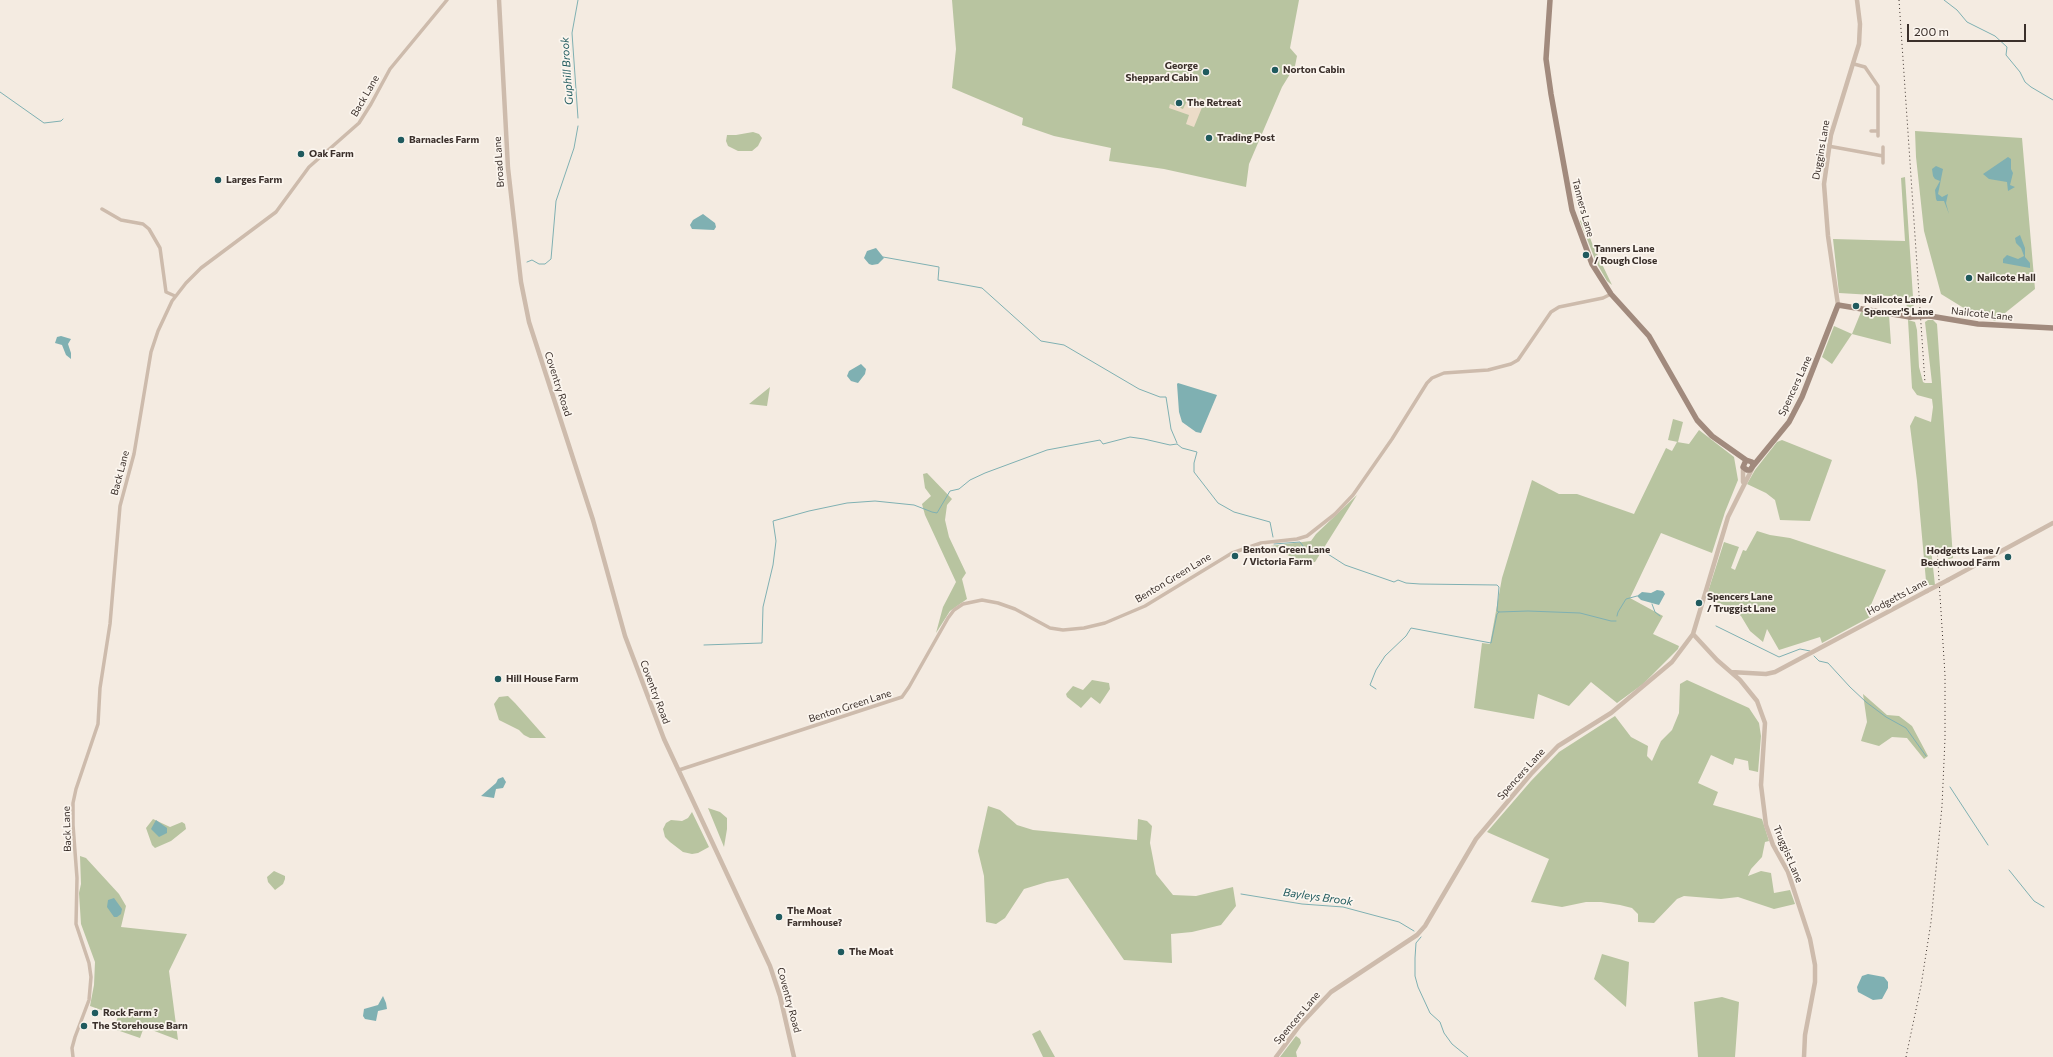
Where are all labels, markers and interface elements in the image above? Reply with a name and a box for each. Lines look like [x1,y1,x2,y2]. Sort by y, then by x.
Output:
scale bar [1909,16,2028,42]
text: 200 m [1914,24,1949,38]
water label: Guphill Brook [558,37,576,105]
place label: George Sheppard Cabin [1125,60,1198,84]
place label: Norton Cabin [1283,64,1345,76]
marker: Norton Cabin [1270,65,1280,75]
marker: George Sheppard Cabin [1201,67,1211,77]
street label: Back Lane [348,73,382,119]
place label: The Retreat [1187,97,1241,109]
marker: The Retreat [1174,98,1184,108]
street label: Duggins Lane [1810,119,1832,181]
place label: Trading Post [1217,132,1275,144]
marker: Trading Post [1204,133,1214,143]
place label: Barnacles Farm [409,134,479,146]
marker: Barnacles Farm [396,135,406,145]
street label: Broad Lane [491,136,507,188]
place label: Oak Farm [309,148,354,160]
marker: Oak Farm [296,149,306,159]
place label: Larges Farm [226,174,282,186]
marker: Larges Farm [213,175,223,185]
street label: Tanners Lane [1569,178,1597,238]
place label: Tanners Lane / Rough Close [1594,243,1657,266]
marker: Tanners Lane / Rough Close [1581,250,1591,260]
place label: Nailcote Hall [1977,272,2036,284]
marker: Nailcote Hall [1964,273,1974,283]
place label: Nailcote Lane / Spencer'S Lane [1864,294,1934,318]
marker: Nailcote Lane / Spencer'S Lane [1851,301,1861,311]
street label: Nailcote Lane [1951,305,2013,323]
street label: Coventry Road [542,350,574,418]
street label: Spencers Lane [1776,354,1814,418]
street label: Back Lane [108,449,132,497]
place label: Benton Green Lane / Victoria Farm [1243,544,1330,568]
place label: Hodgetts Lane / Beechwood Farm [1921,545,2000,568]
street label: Benton Green Lane [1133,551,1213,605]
marker: Benton Green Lane / Victoria Farm [1230,551,1240,561]
marker: Hodgetts Lane / Beechwood Farm [2003,552,2013,562]
street label: Hodgetts Lane [1865,576,1929,618]
place label: Spencers Lane / Truggist Lane [1707,591,1776,614]
marker: Spencers Lane / Truggist Lane [1694,598,1704,608]
street label: Coventry Road [637,659,673,725]
place label: Hill House Farm [506,673,578,685]
marker: Hill House Farm [493,674,503,684]
street label: Benton Green Lane [807,687,893,725]
street label: Spencers Lane [1495,746,1547,802]
street label: Back Lane [60,806,74,852]
street label: Truggist Lane [1771,824,1805,884]
water label: Bayleys Brook [1282,886,1354,908]
place label: The Moat Farmhouse? [787,905,842,928]
marker: The Moat Farmhouse? [774,912,784,922]
place label: The Moat [849,946,893,958]
marker: The Moat [836,947,846,957]
street label: Coventry Road [775,966,803,1034]
street label: Spencers Lane [1271,989,1323,1047]
place label: Rock Farm ? [103,1007,158,1019]
marker: Rock Farm ? [90,1008,100,1018]
place label: The Storehouse Barn [92,1020,188,1032]
marker: The Storehouse Barn [79,1021,89,1031]

